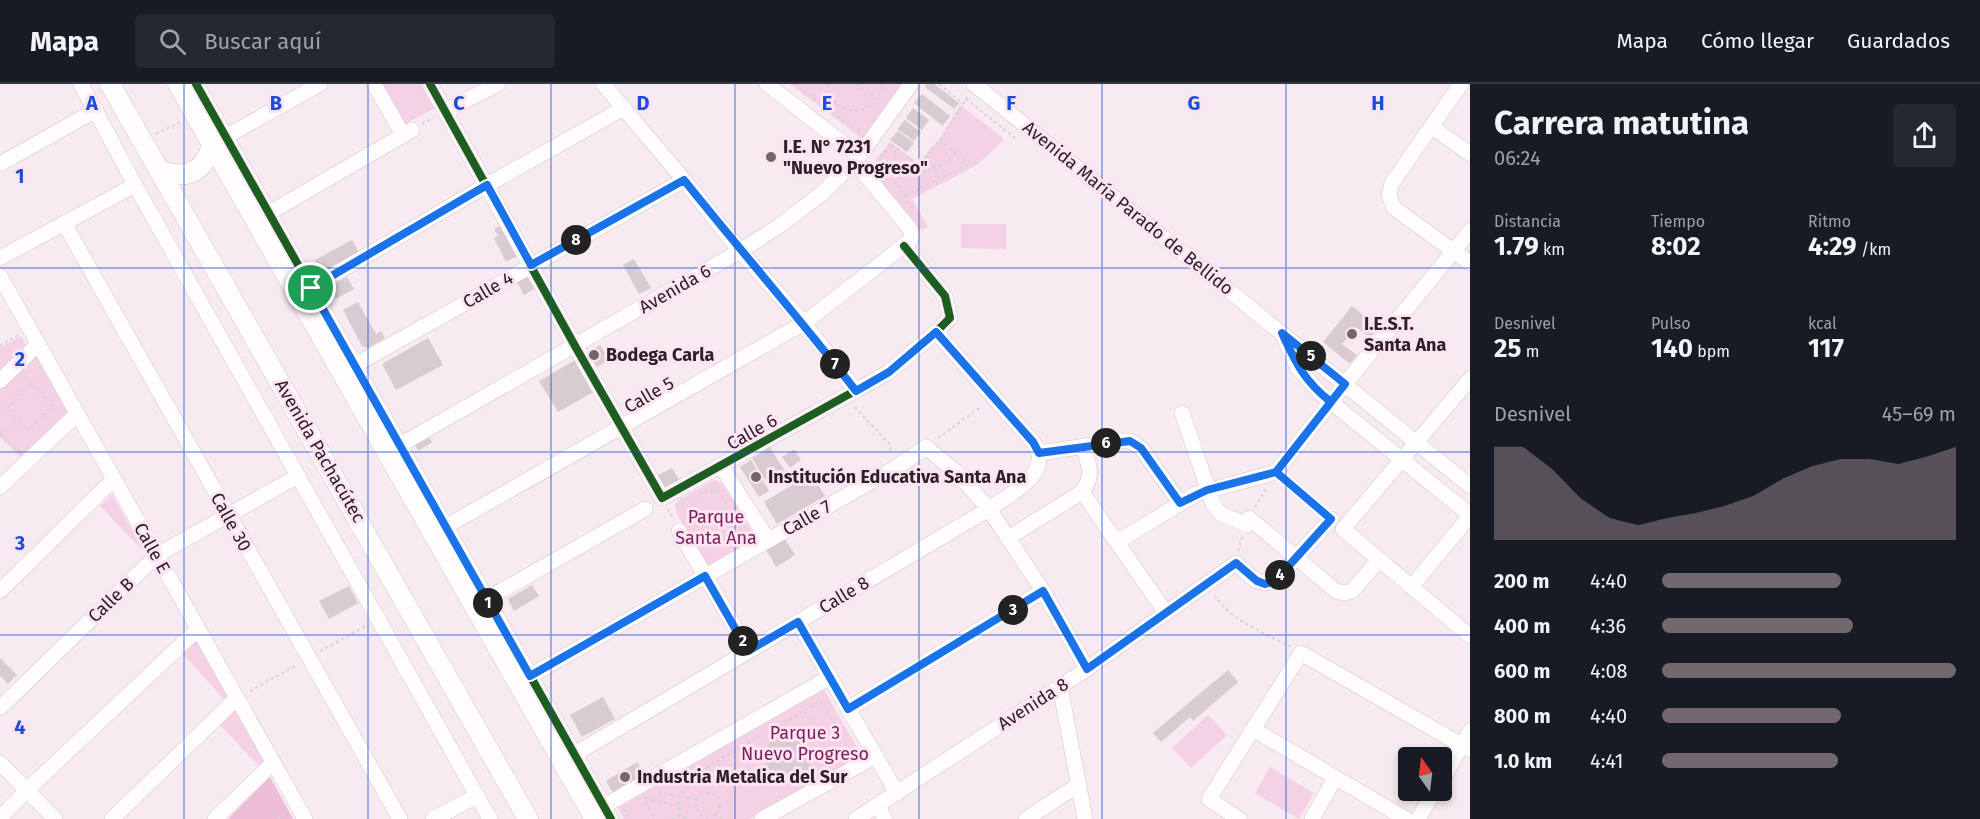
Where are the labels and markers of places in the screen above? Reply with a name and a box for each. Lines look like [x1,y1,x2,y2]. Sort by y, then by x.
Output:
place label: I.E. N° 7231 "Nuevo Progreso" [783,136,928,179]
marker: I.E. N° 7231 "Nuevo Progreso" [764,150,778,164]
pin: 8 [561,225,591,255]
pin [285,262,336,313]
place label: I.E.S.T. Santa Ana [1364,313,1446,356]
marker: I.E.S.T. Santa Ana [1345,327,1359,341]
pin: 5 [1296,341,1326,371]
place label: Bodega Carla [606,344,714,366]
marker: Bodega Carla [587,348,601,362]
pin: 7 [820,349,850,379]
pin: 6 [1091,428,1121,458]
place label: Institución Educativa Santa Ana [768,466,1026,488]
marker: Institución Educativa Santa Ana [749,470,763,484]
pin: 4 [1265,560,1295,590]
pin: 1 [473,588,503,618]
pin: 3 [998,595,1028,625]
pin: 2 [728,626,758,656]
place label: Industria Metalica del Sur [637,766,848,788]
marker: Industria Metalica del Sur [618,770,632,784]

